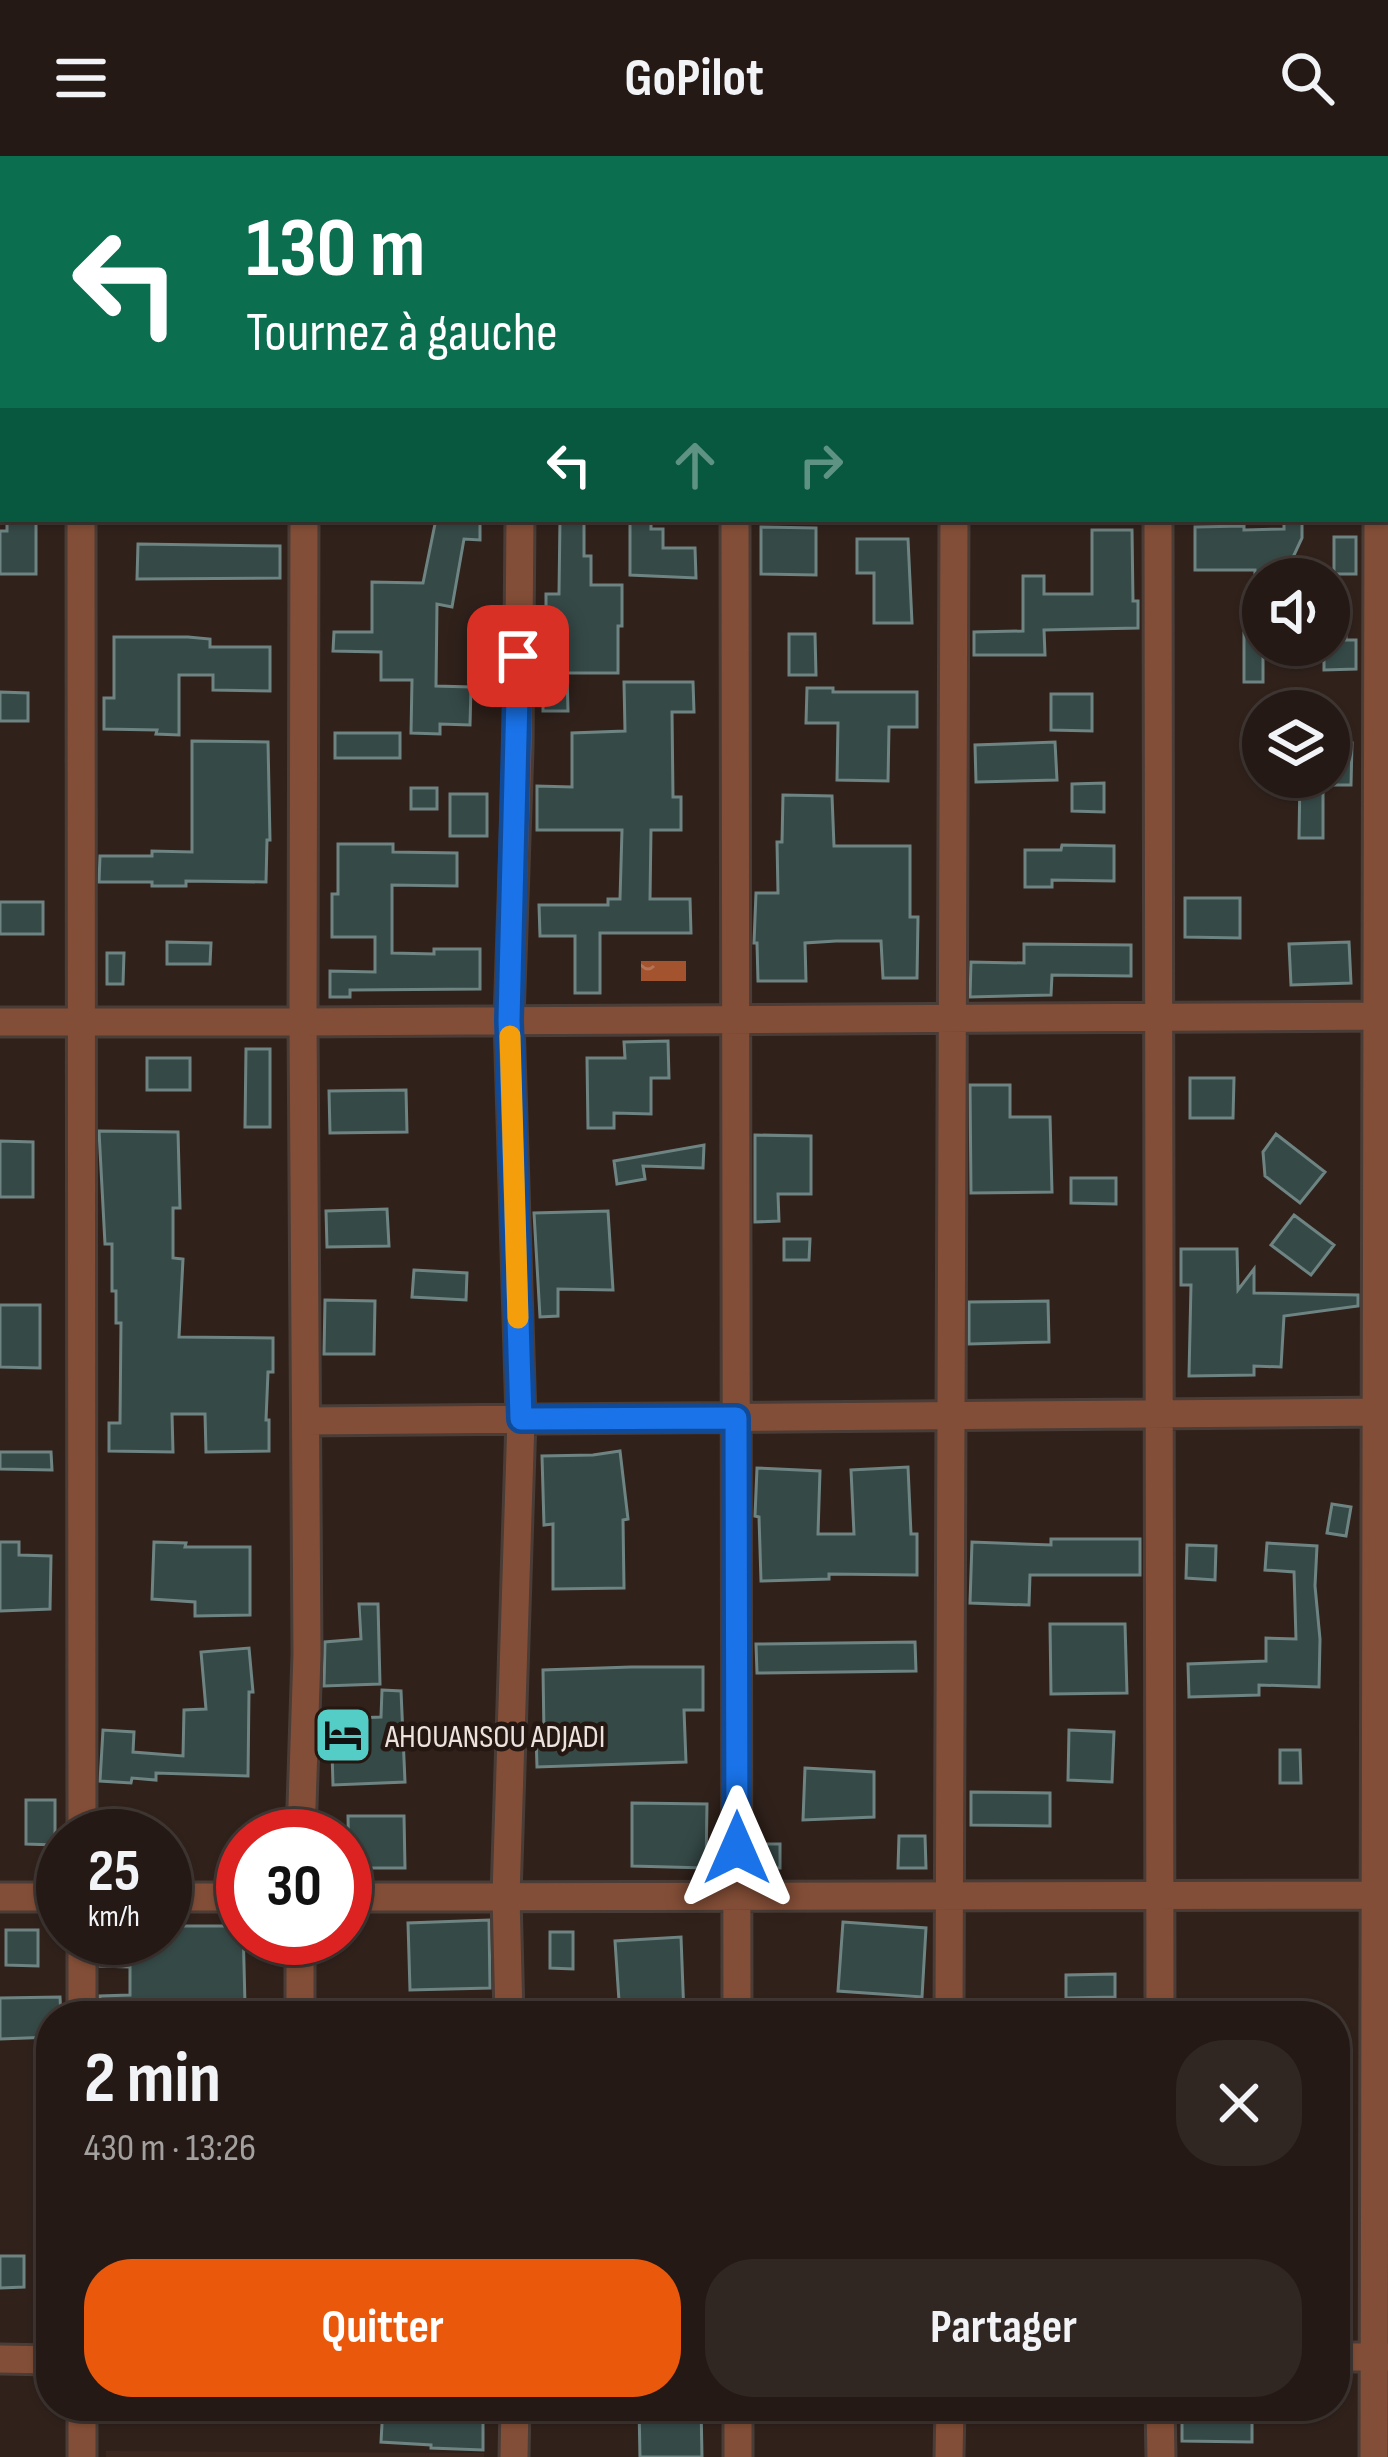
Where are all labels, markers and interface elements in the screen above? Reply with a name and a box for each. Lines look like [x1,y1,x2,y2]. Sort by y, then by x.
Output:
icon: menu [48,45,114,111]
icon: search [1274,45,1340,111]
text: GoPilot [624,46,764,111]
text: 130 m [246,199,425,300]
icon: left [48,204,204,360]
text: Tournez à gauche [246,301,558,366]
icon: left [536,432,602,498]
icon: ahead [662,432,728,498]
icon: right [788,432,854,498]
map controls [1242,558,1350,798]
button: sound [1242,558,1350,666]
pin [467,605,569,707]
icon: arrive [485,623,551,689]
button: layers [1242,690,1350,798]
hotel icon: AHOUANSOU ADJADI [312,1704,374,1766]
place label: AHOUANSOU ADJADI [384,1717,605,1757]
position arrow [674,1785,800,1911]
speed limit sign: 30 [216,1809,372,1965]
text: 25 [88,1836,140,1908]
text: km/h [88,1899,140,1935]
text: 2 min [84,2036,221,2123]
button: close [1176,2040,1302,2166]
text: 430 m · 13:26 [84,2125,256,2172]
button: Quitter [84,2259,681,2397]
button: Partager [705,2259,1302,2397]

